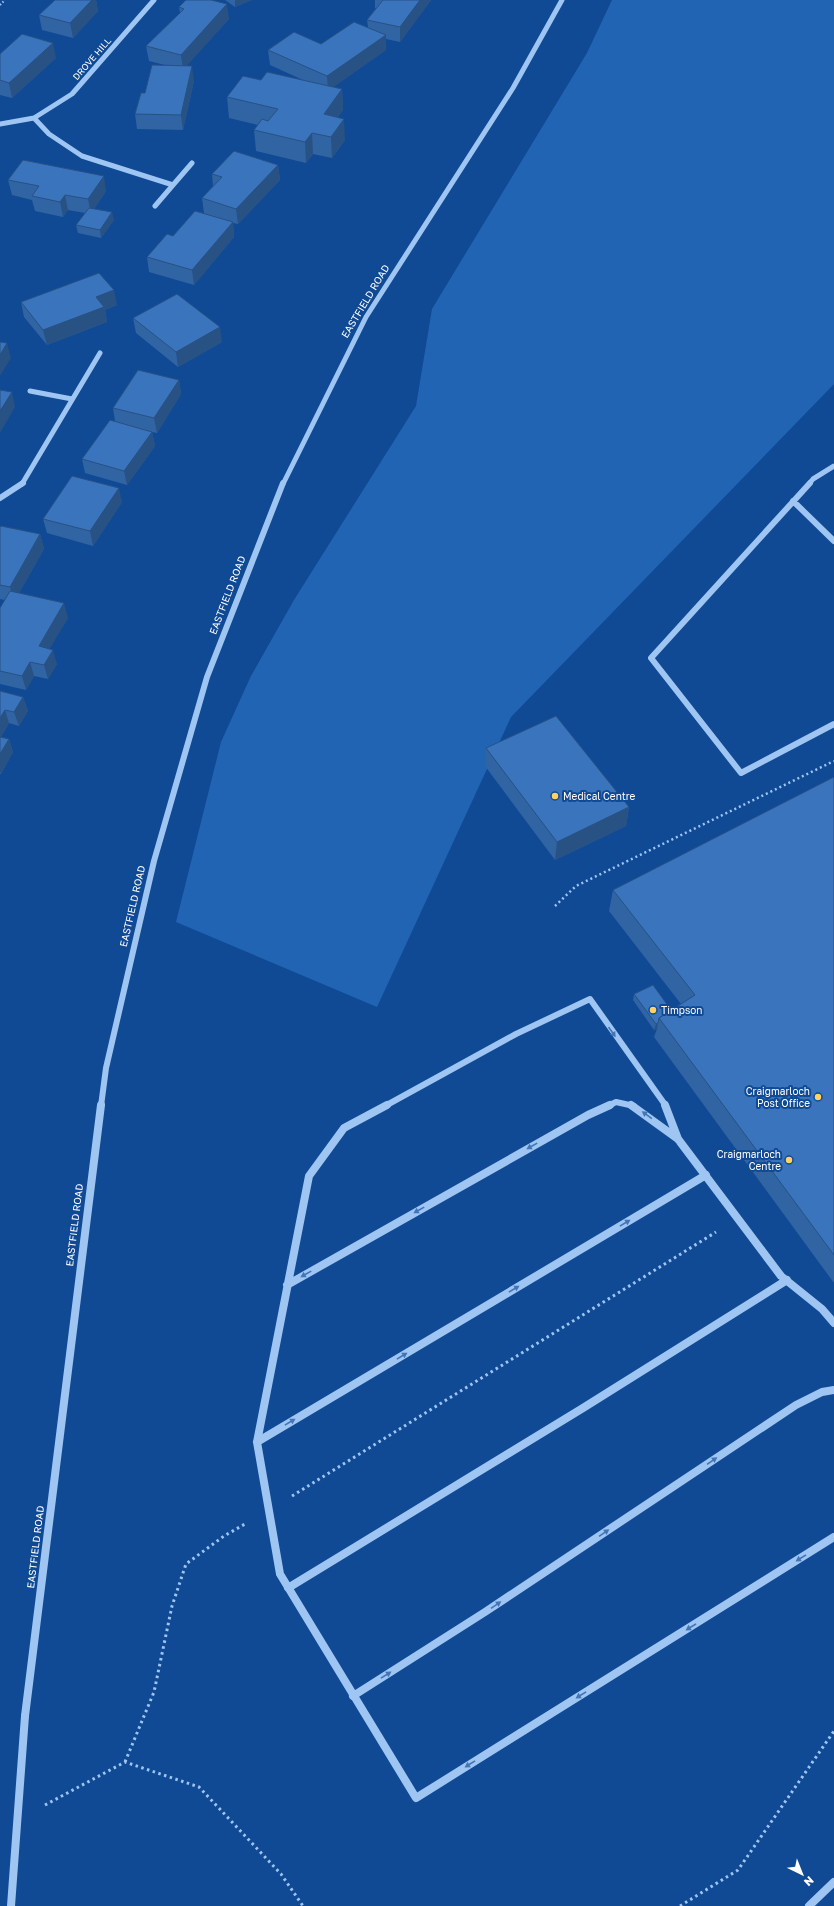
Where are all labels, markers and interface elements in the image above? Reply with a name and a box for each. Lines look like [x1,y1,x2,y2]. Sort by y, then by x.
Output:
street label: DROVE HILL [70,35,113,82]
street label: EASTFIELD ROAD [338,262,392,340]
street label: EASTFIELD ROAD [206,554,248,636]
place label: Medical Centre [563,790,635,802]
marker: Medical Centre [550,791,560,801]
street label: EASTFIELD ROAD [117,864,147,948]
place label: Timpson [661,1004,702,1016]
marker: Timpson [648,1005,658,1015]
one-way arrow [608,1026,616,1037]
place label: Craigmarloch Post Office [746,1085,810,1109]
marker: Craigmarloch Post Office [813,1092,823,1102]
one-way arrow [642,1111,653,1119]
one-way arrow [526,1143,538,1150]
place label: Craigmarloch Centre [717,1148,781,1172]
marker: Craigmarloch Centre [784,1155,794,1165]
street label: EASTFIELD ROAD [63,1183,85,1267]
one-way arrow [413,1207,425,1214]
one-way arrow [619,1219,631,1226]
one-way arrow [300,1271,311,1278]
one-way arrow [508,1286,520,1293]
one-way arrow [396,1352,408,1359]
one-way arrow [284,1419,296,1426]
one-way arrow [707,1457,718,1465]
street label: EASTFIELD ROAD [24,1505,46,1589]
one-way arrow [599,1529,609,1537]
one-way arrow [795,1554,807,1561]
one-way arrow [491,1601,501,1609]
one-way arrow [685,1623,697,1630]
one-way arrow [381,1671,391,1679]
one-way arrow [575,1692,586,1699]
one-way arrow [464,1761,476,1768]
north arrow [782,1854,822,1894]
text: N [802,1874,817,1889]

